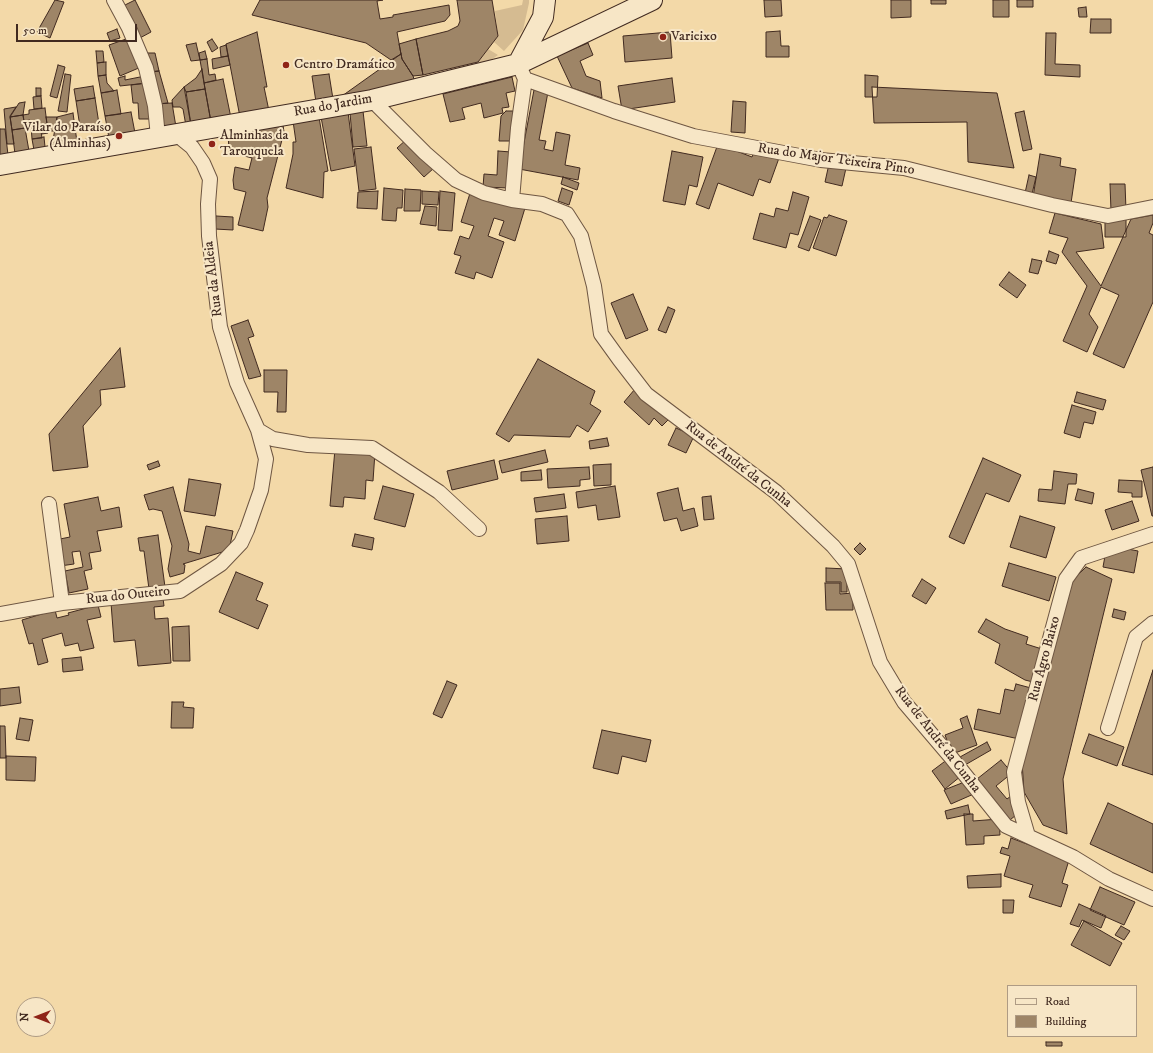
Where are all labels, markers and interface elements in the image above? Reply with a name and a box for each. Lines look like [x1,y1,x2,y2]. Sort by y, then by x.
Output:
scale bar [18,16,139,42]
text: 50 m [23,23,47,38]
place label: Varieixo [671,29,717,45]
marker: Varieixo [658,32,668,42]
place label: Centro Dramático [294,57,395,73]
marker: Centro Dramático [281,60,291,70]
street label: Rua do Jardim [292,91,374,121]
place label: Vilar do Paraíso (Alminhas) [23,120,111,152]
place label: Alminhas da Tarouquela [220,128,288,160]
marker: Vilar do Paraíso (Alminhas) [114,131,124,141]
marker: Alminhas da Tarouquela [207,139,217,149]
street label: Rua do Major Teixeira Pinto [757,141,915,179]
street label: Rua da Aldeia [201,240,227,318]
street label: Rua de André da Cunha [681,418,795,512]
street label: Rua do Outeiro [85,583,171,609]
street label: Rua Agro Baixo [1026,614,1064,704]
street label: Rua de André da Cunha [890,683,984,797]
legend [1007,985,1137,1037]
text: Road [1045,994,1070,1009]
north arrow [16,997,56,1037]
text: N [18,1012,32,1022]
text: Building [1045,1014,1086,1029]

